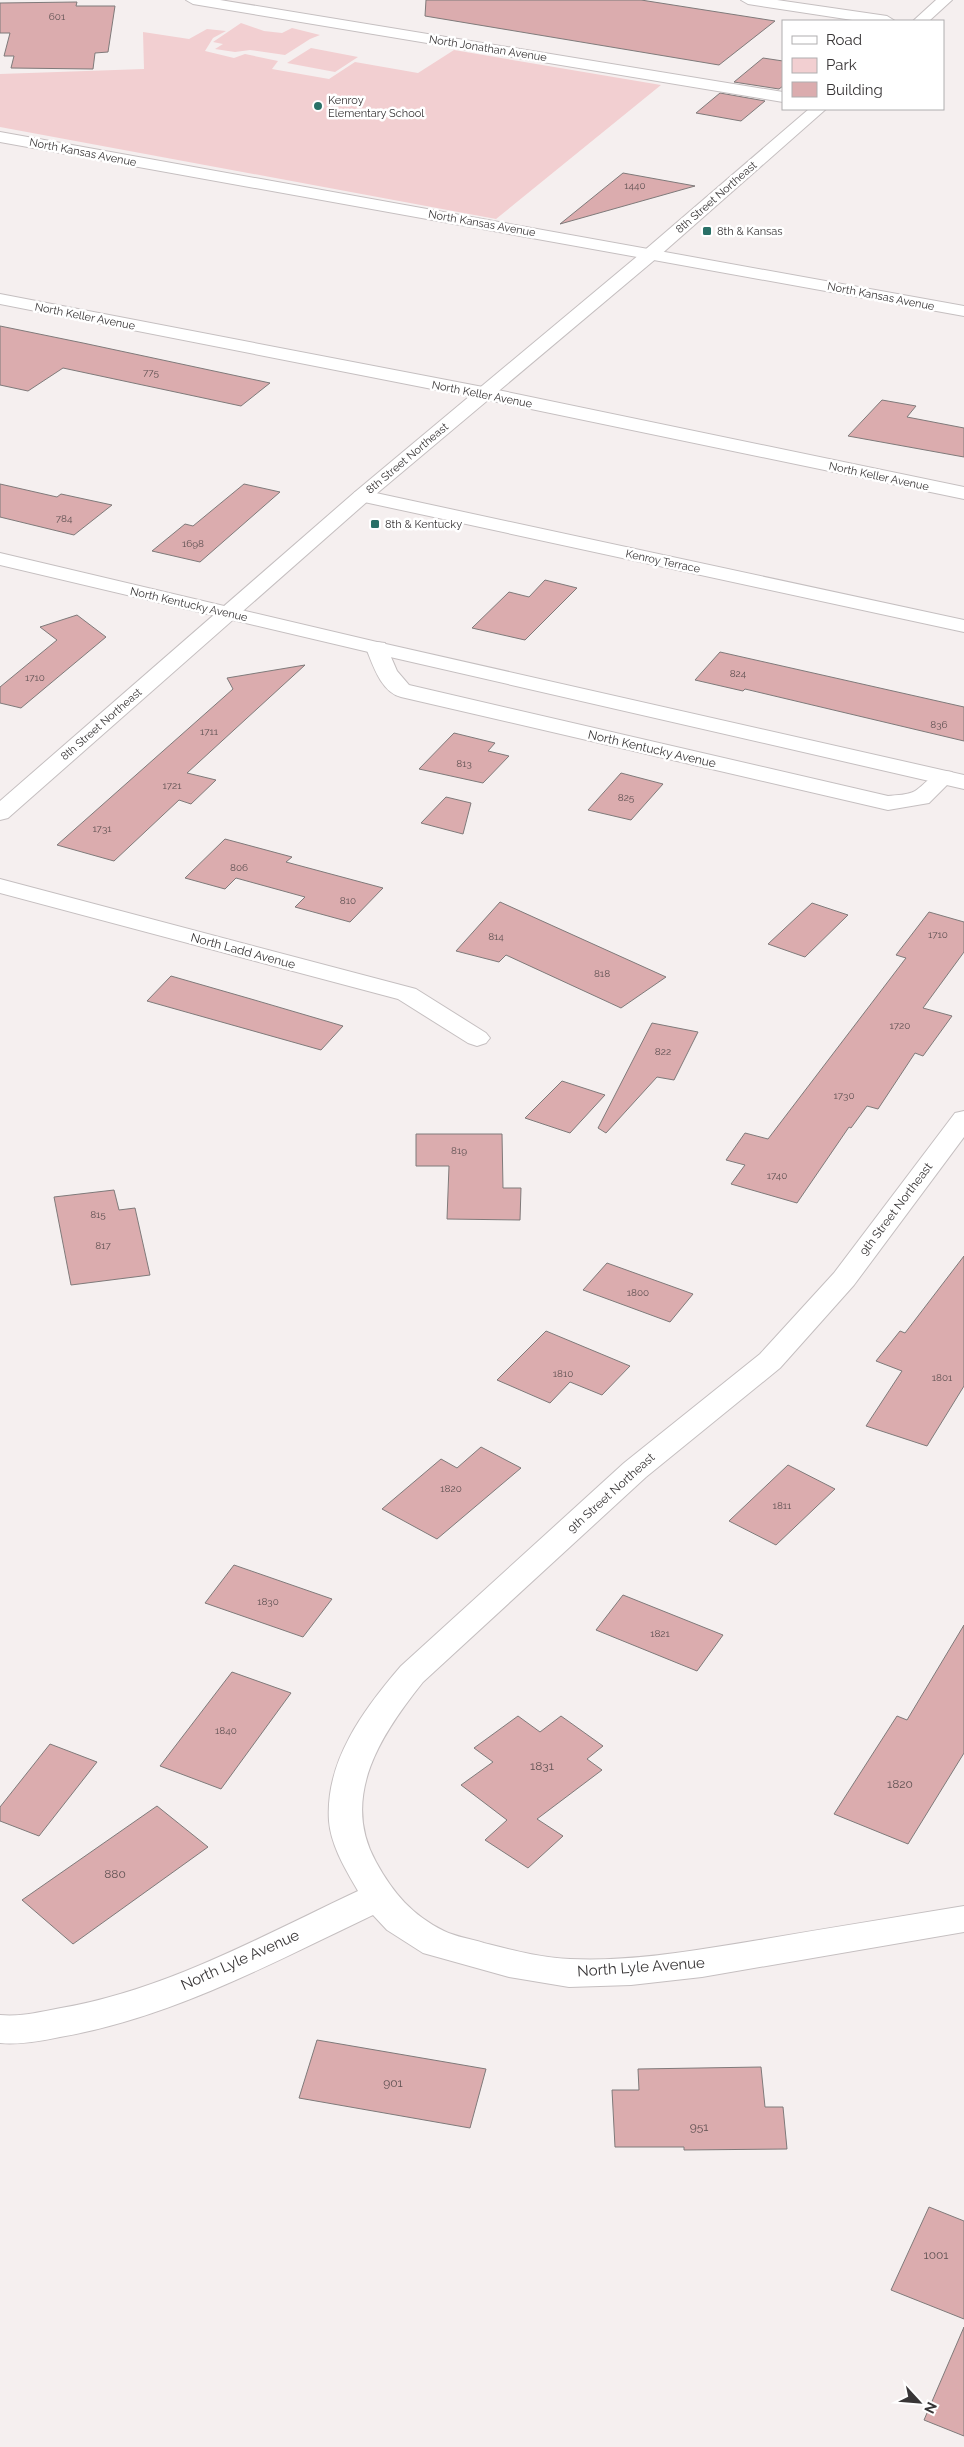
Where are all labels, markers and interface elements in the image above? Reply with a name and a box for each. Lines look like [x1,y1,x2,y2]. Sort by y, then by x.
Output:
house number: 601 [49,11,66,22]
legend [782,20,944,110]
text: Road [826,31,862,49]
street label: North Jonathan Avenue [428,33,548,64]
text: Park [826,56,857,74]
text: Building [826,81,883,99]
place label: Kenroy Elementary School [328,94,424,120]
marker: Kenroy Elementary School [312,100,324,112]
street label: North Kansas Avenue [28,136,138,169]
street label: 8th Street Northeast [673,158,760,236]
house number: 1440 [624,180,646,191]
street label: North Kansas Avenue [427,208,537,239]
marker: 8th & Kansas [701,225,713,237]
place label: 8th & Kansas [717,225,783,238]
street label: North Kansas Avenue [826,280,936,313]
street label: North Keller Avenue [34,300,137,333]
house number: 775 [143,367,160,378]
street label: North Keller Avenue [431,378,534,411]
street label: 8th Street Northeast [364,420,451,496]
street label: North Keller Avenue [828,460,931,494]
house number: 784 [56,513,73,524]
marker: 8th & Kentucky [369,518,381,530]
place label: 8th & Kentucky [385,518,462,531]
house number: 1698 [182,538,204,549]
street label: Kenroy Terrace [624,547,702,576]
street label: North Kentucky Avenue [129,585,249,624]
house number: 824 [730,668,747,679]
house number: 1710 [25,672,45,683]
street label: 8th Street Northeast [58,685,145,763]
house number: 836 [930,719,948,730]
house number: 1711 [200,726,219,737]
street label: North Kentucky Avenue [587,727,717,771]
house number: 813 [456,758,472,769]
house number: 1721 [162,780,182,791]
house number: 825 [618,792,635,803]
house number: 1731 [92,823,112,834]
house number: 806 [230,862,248,873]
house number: 810 [340,895,356,906]
house number: 1710 [928,929,948,940]
street label: North Ladd Avenue [189,930,297,972]
house number: 814 [488,931,504,942]
house number: 818 [594,968,610,979]
house number: 1720 [890,1020,910,1031]
house number: 822 [655,1046,671,1057]
house number: 1730 [833,1090,855,1101]
house number: 819 [451,1145,467,1156]
street label: 9th Street Northeast [857,1160,935,1258]
house number: 1740 [767,1170,787,1181]
house number: 815 [90,1209,106,1220]
house number: 817 [95,1240,111,1251]
house number: 1800 [627,1287,649,1298]
house number: 1810 [553,1368,573,1379]
house number: 1801 [932,1372,953,1383]
street label: 9th Street Northeast [565,1450,657,1536]
house number: 1820 [440,1483,462,1494]
house number: 1811 [773,1500,792,1511]
house number: 1830 [257,1596,279,1607]
house number: 1821 [650,1628,671,1639]
house number: 1840 [215,1725,237,1736]
house number: 1831 [530,1759,554,1773]
house number: 1820 [887,1777,913,1791]
house number: 880 [104,1867,126,1881]
street label: North Lyle Avenue [178,1926,302,1994]
street label: North Lyle Avenue [577,1954,706,1980]
house number: 901 [383,2076,403,2090]
house number: 951 [690,2120,708,2134]
house number: 1001 [924,2248,948,2262]
north arrow [894,2377,944,2427]
text: N [921,2399,940,2416]

